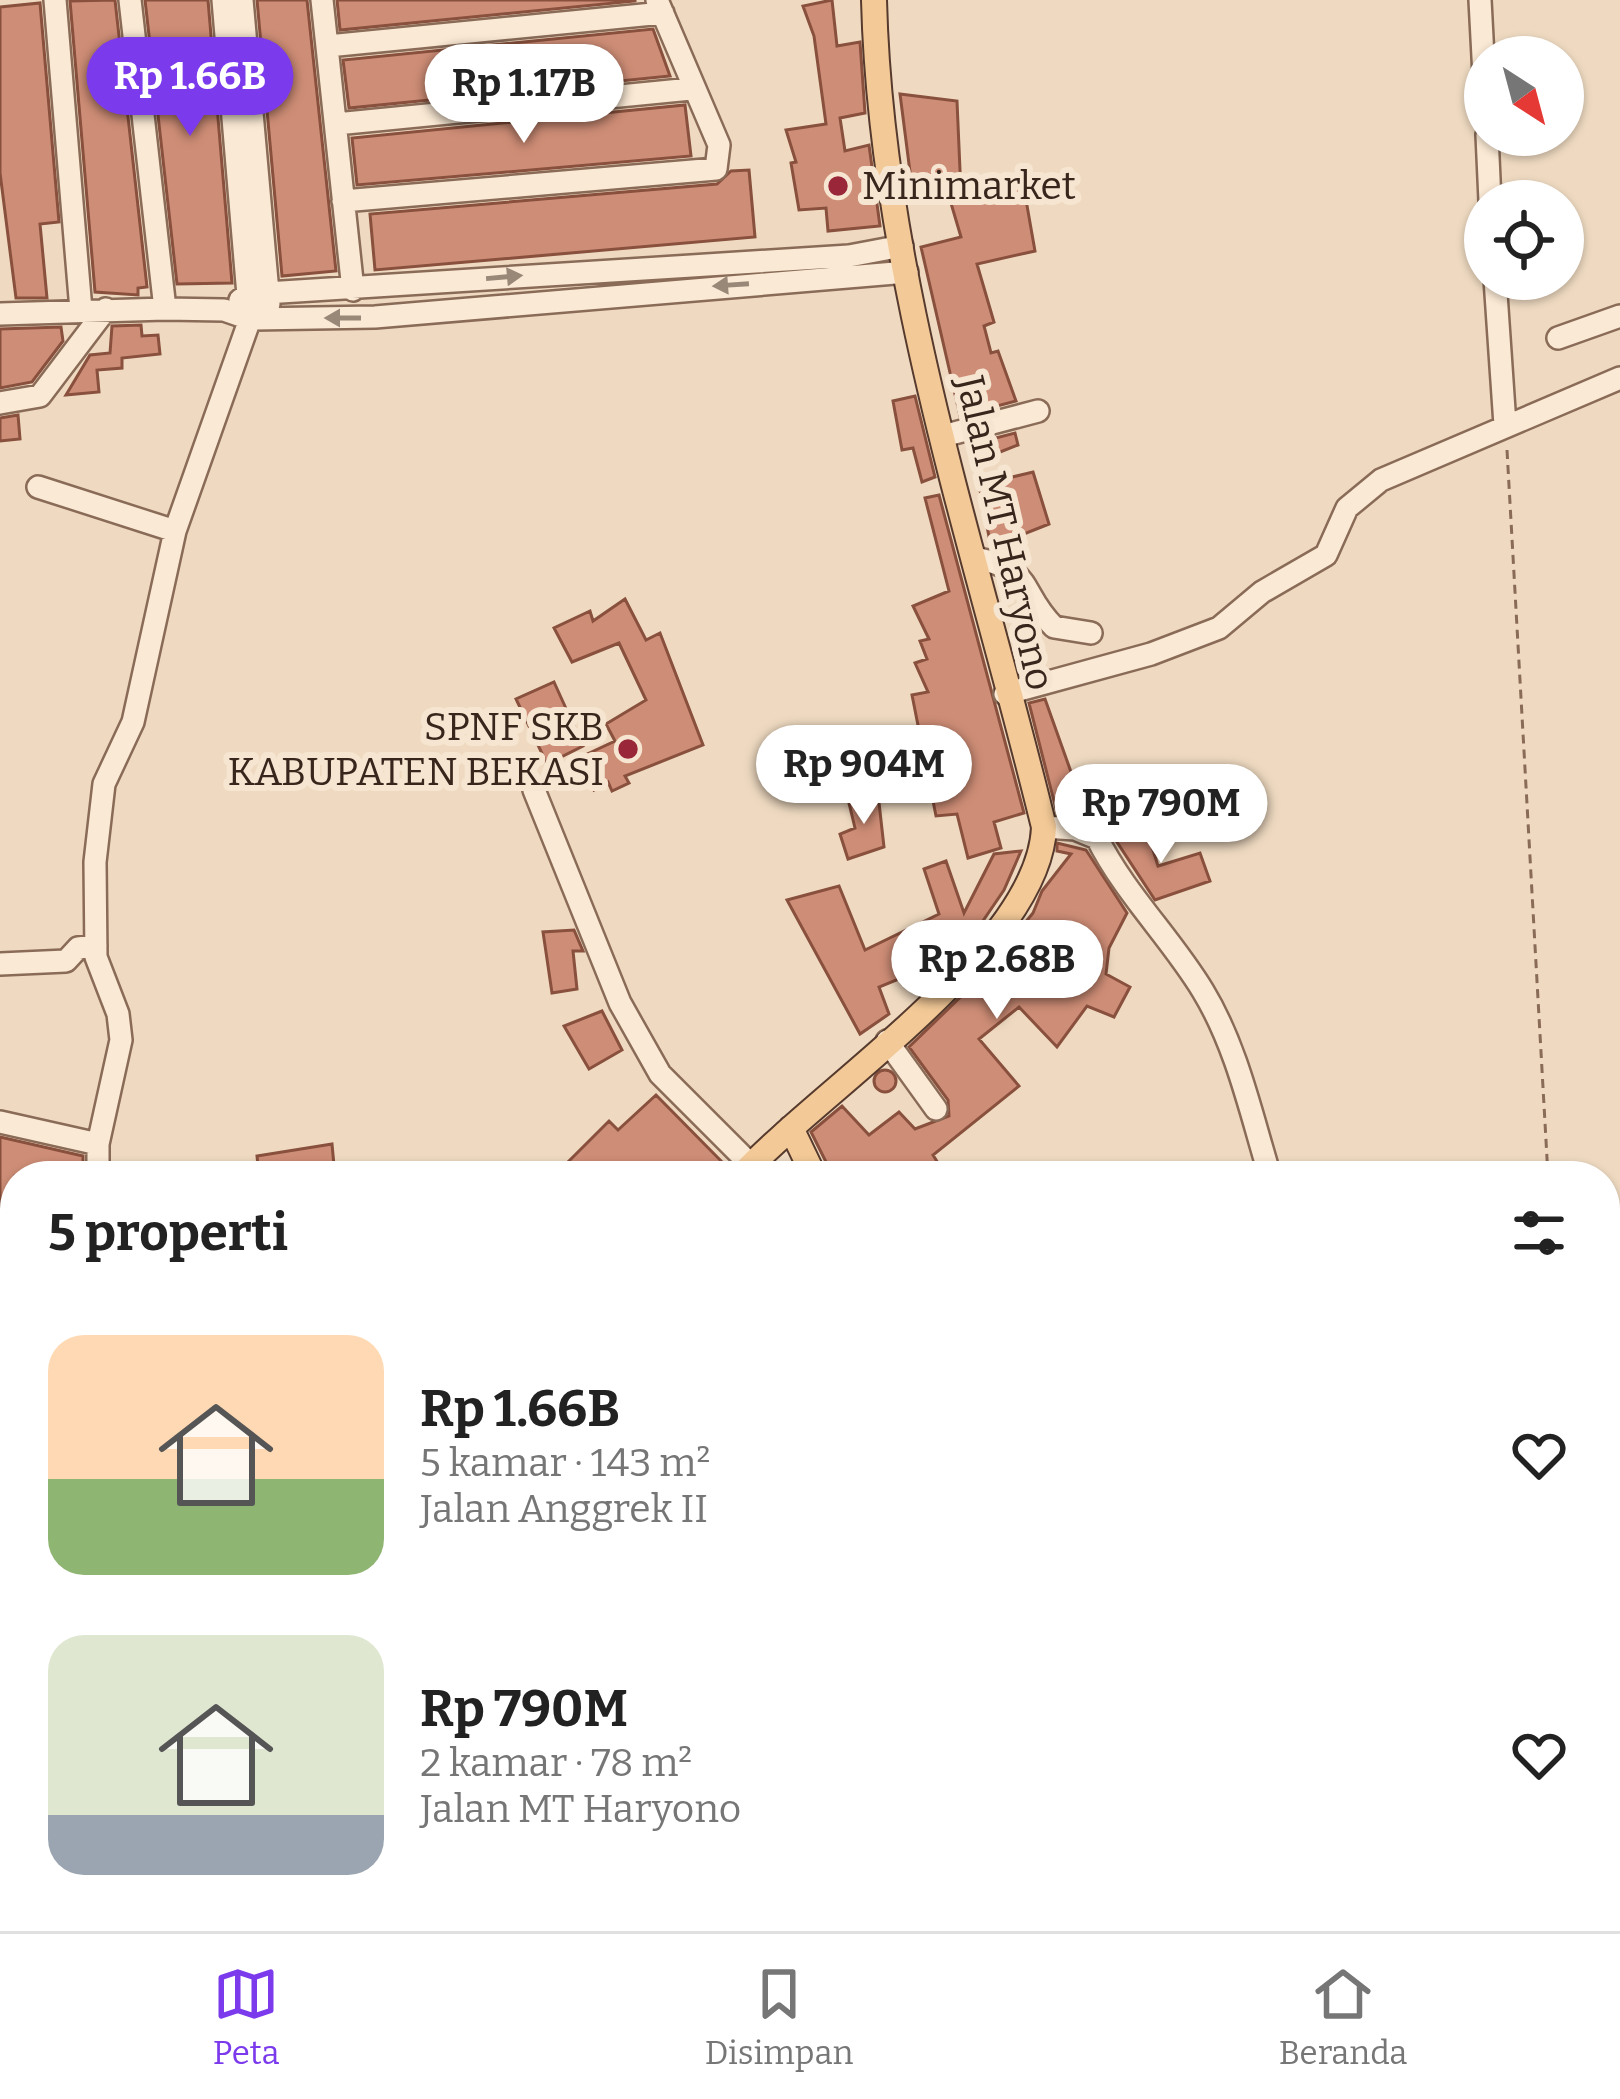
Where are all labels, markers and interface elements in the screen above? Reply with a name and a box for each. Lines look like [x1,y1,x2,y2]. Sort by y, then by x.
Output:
north arrow [1464,36,1584,156]
map controls [1464,36,1584,300]
pin: Rp 1.66B [66,37,314,139]
pin: Rp 1.17B [400,44,648,146]
text: Rp 1.66B [113,53,267,99]
text: Rp 1.17B [452,60,596,106]
place label: Minimarket [862,163,1076,209]
marker: Minimarket [825,173,851,199]
button: locate [1464,180,1584,300]
one-way arrow [486,267,523,286]
one-way arrow [712,276,750,295]
one-way arrow [323,308,361,328]
street label: Jalan MT Haryono [946,370,1064,695]
place label: SPNF SKB KABUPATEN BEKASI [227,704,604,795]
pin: Rp 904M [753,725,975,827]
marker: SPNF SKB KABUPATEN BEKASI [615,736,641,762]
text: Rp 904M [783,741,945,787]
pin: Rp 790M [1050,764,1272,866]
text: Rp 790M [1081,780,1241,826]
pin: Rp 2.68B [873,920,1121,1022]
text: Rp 2.68B [918,936,1076,982]
icon: filters [1506,1200,1572,1266]
text: 5 properti [48,1202,288,1264]
text: Rp 1.66B [420,1378,620,1440]
icon: home [144,1383,288,1527]
icon: heart [1506,1422,1572,1488]
text: 5 kamar · 143 m² [420,1440,710,1486]
text: Jalan Anggrek II [420,1486,708,1532]
text: Rp 790M [420,1678,628,1740]
icon: home [144,1683,288,1827]
icon: heart [1506,1722,1572,1788]
text: 2 kamar · 78 m² [420,1740,692,1786]
text: Jalan MT Haryono [420,1786,741,1832]
tab: Peta [213,1961,279,2073]
tab: Disimpan [705,1961,853,2073]
tab: Beranda [1279,1961,1407,2073]

